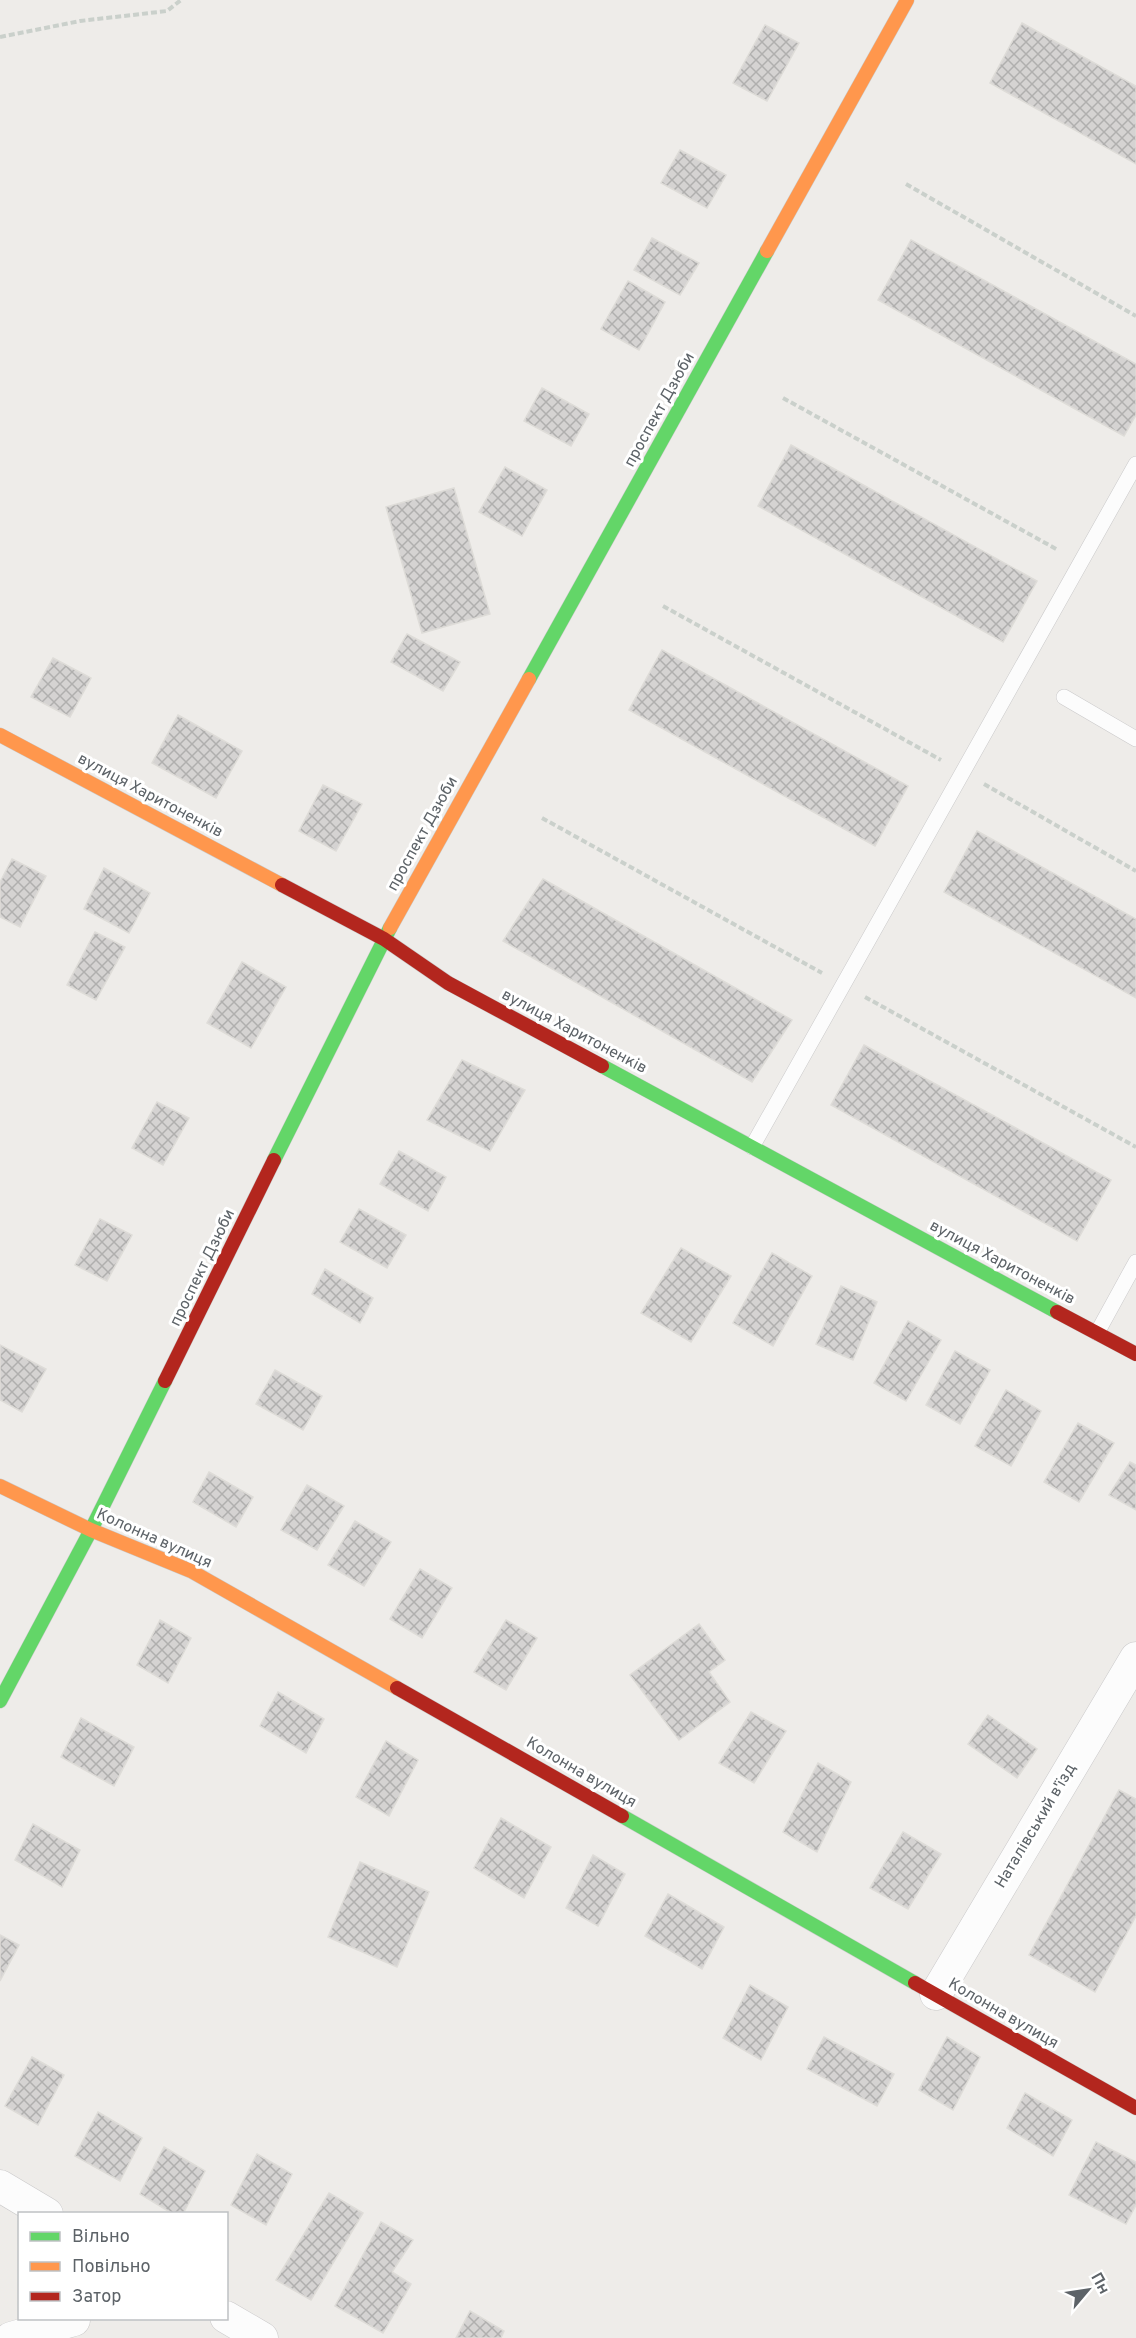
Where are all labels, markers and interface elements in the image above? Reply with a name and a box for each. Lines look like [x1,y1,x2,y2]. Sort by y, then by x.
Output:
street label: проспект Дзюби [620,349,700,471]
street label: вулиця Харитоненків [74,749,226,843]
street label: проспект Дзюби [383,773,463,895]
street label: вулиця Харитоненків [498,985,650,1079]
street label: проспект Дзюби [166,1206,240,1330]
street label: вулиця Харитоненків [926,1216,1078,1310]
street label: Колонна вулиця [93,1505,215,1573]
street label: Колонна вулиця [522,1733,640,1813]
street label: Наталівський в'їзд [991,1760,1081,1892]
street label: Колонна вулиця [944,1974,1062,2054]
legend [18,2212,228,2320]
text: Вільно [72,2226,130,2249]
text: Повільно [72,2256,151,2279]
north arrow [1058,2260,1118,2320]
text: Пн [1085,2269,1113,2298]
text: Затор [72,2286,121,2309]

